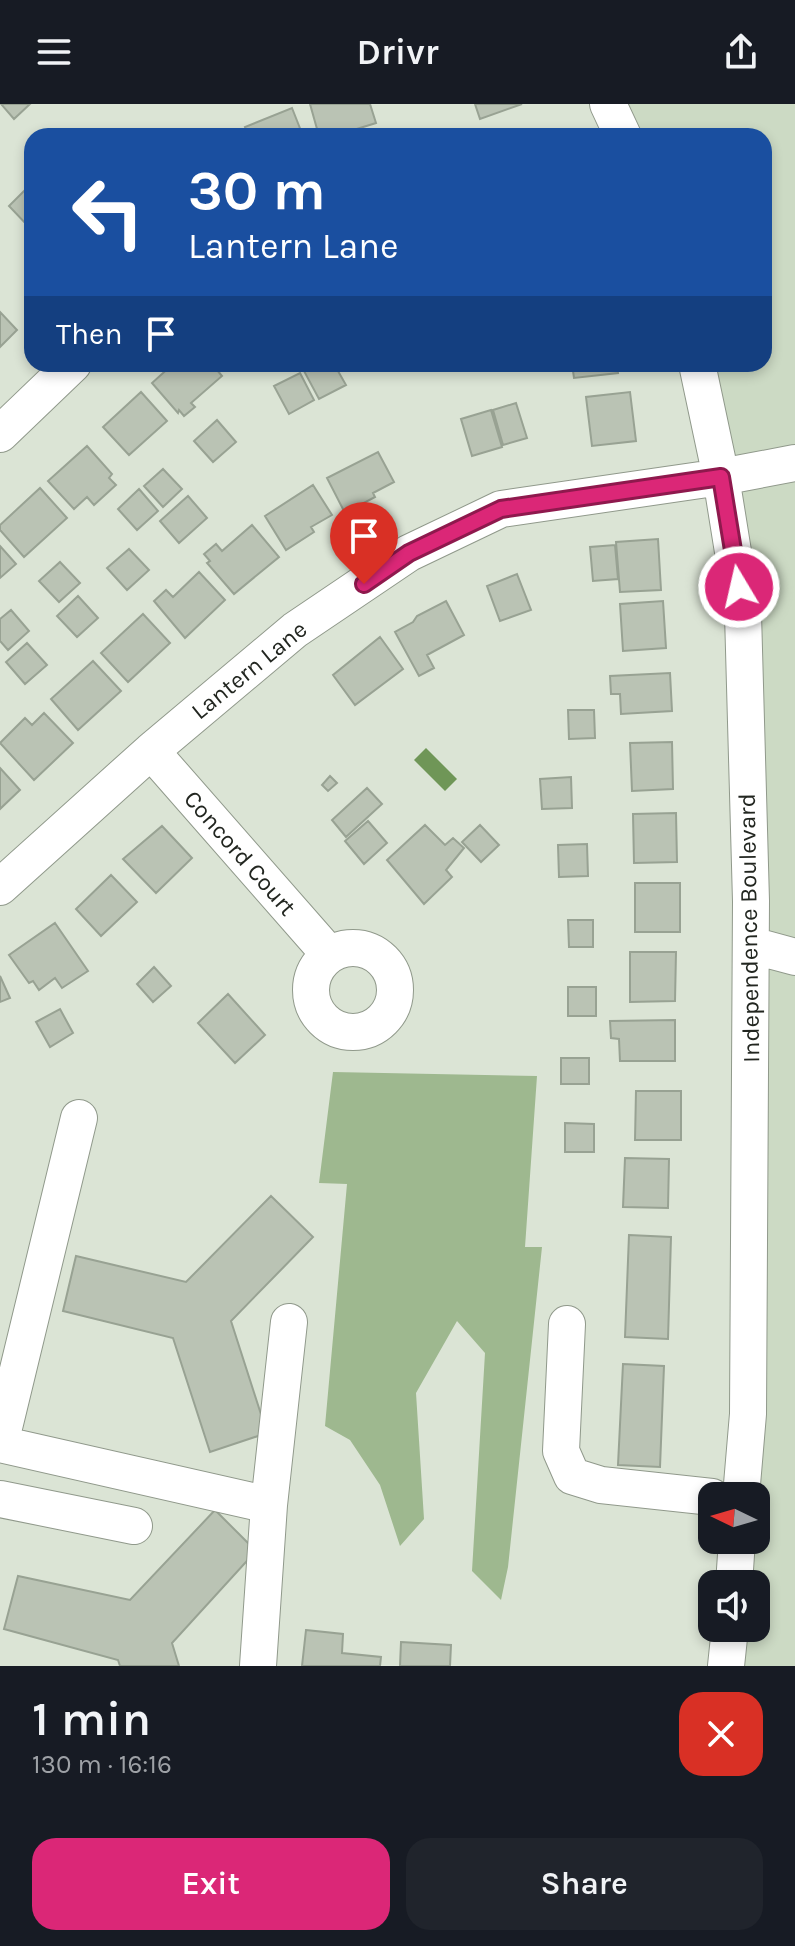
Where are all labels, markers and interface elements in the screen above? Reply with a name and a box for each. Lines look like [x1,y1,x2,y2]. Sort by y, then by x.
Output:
icon: menu [32,30,76,74]
icon: share [719,30,763,74]
text: Drivr [356,31,439,73]
text: 30 m [188,158,326,223]
icon: left [56,160,160,264]
text: Lantern Lane [188,225,399,267]
icon: arrive [139,312,183,356]
text: Then [56,316,123,352]
pin [330,502,398,584]
icon: arrive [342,514,386,558]
position arrow [697,545,781,629]
street label: Lantern Lane [186,615,312,725]
street label: Concord Court [178,785,302,921]
street label: Independence Boulevard [733,793,765,1063]
north arrow [698,1482,770,1554]
map controls [698,1482,770,1642]
button: sound [698,1570,770,1642]
text: 1 min [32,1691,151,1747]
button: close [679,1692,763,1776]
text: 130 m · 16:16 [32,1749,172,1780]
button: Exit [32,1838,390,1930]
button: Share [406,1838,763,1930]

